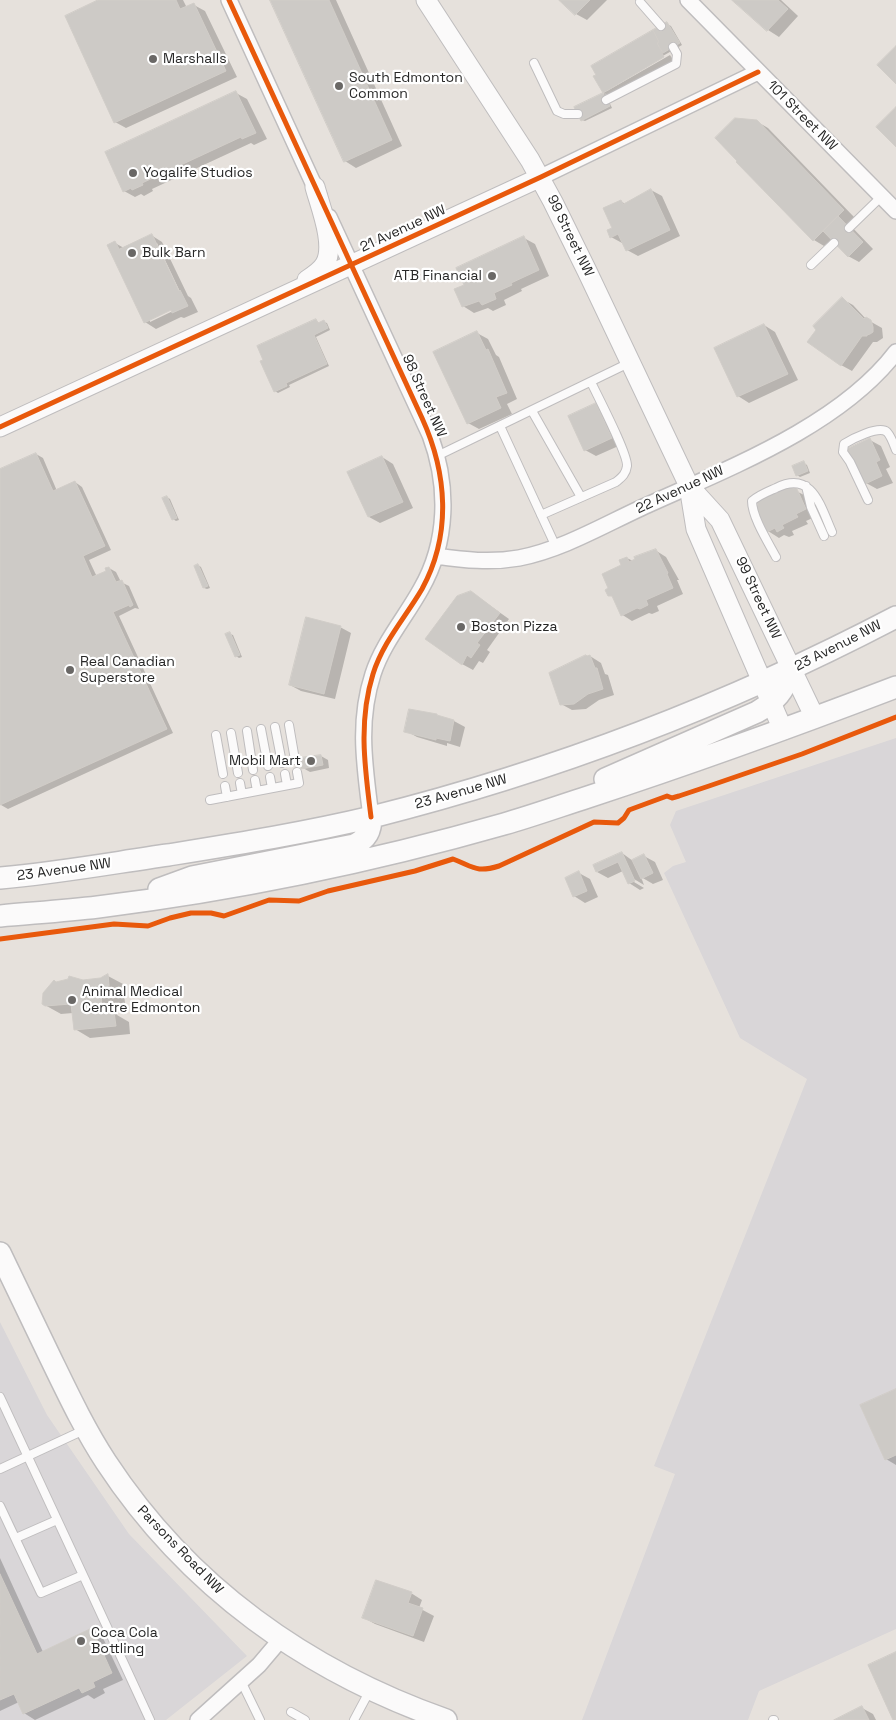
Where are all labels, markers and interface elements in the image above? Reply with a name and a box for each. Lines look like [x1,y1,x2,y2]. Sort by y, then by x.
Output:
place label: Marshalls [163,51,227,67]
marker: Marshalls [147,53,159,65]
place label: South Edmonton Common [349,70,463,102]
street label: 101 Street NW [763,77,841,155]
marker: South Edmonton Common [333,80,345,92]
place label: Yogalife Studios [143,165,253,181]
marker: Yogalife Studios [127,167,139,179]
street label: 99 Street NW [543,192,597,280]
street label: 21 Avenue NW [358,202,448,256]
place label: Bulk Barn [142,245,206,261]
marker: Bulk Barn [126,247,138,259]
place label: ATB Financial [394,268,482,284]
marker: ATB Financial [486,270,498,282]
street label: 98 Street NW [398,352,450,440]
street label: 22 Avenue NW [633,462,727,518]
street label: 99 Street NW [732,554,784,642]
street label: 23 Avenue NW [792,617,884,675]
place label: Boston Pizza [471,619,558,635]
marker: Boston Pizza [455,621,467,633]
place label: Real Canadian Superstore [80,654,175,686]
marker: Real Canadian Superstore [64,664,76,676]
place label: Mobil Mart [229,753,301,769]
marker: Mobil Mart [305,755,317,767]
street label: 23 Avenue NW [413,771,509,813]
street label: 23 Avenue NW [16,855,112,885]
place label: Animal Medical Centre Edmonton [82,984,200,1016]
marker: Animal Medical Centre Edmonton [66,994,78,1006]
street label: Parsons Road NW [133,1502,227,1598]
place label: Coca Cola Bottling [91,1625,158,1658]
marker: Coca Cola Bottling [75,1635,87,1647]

